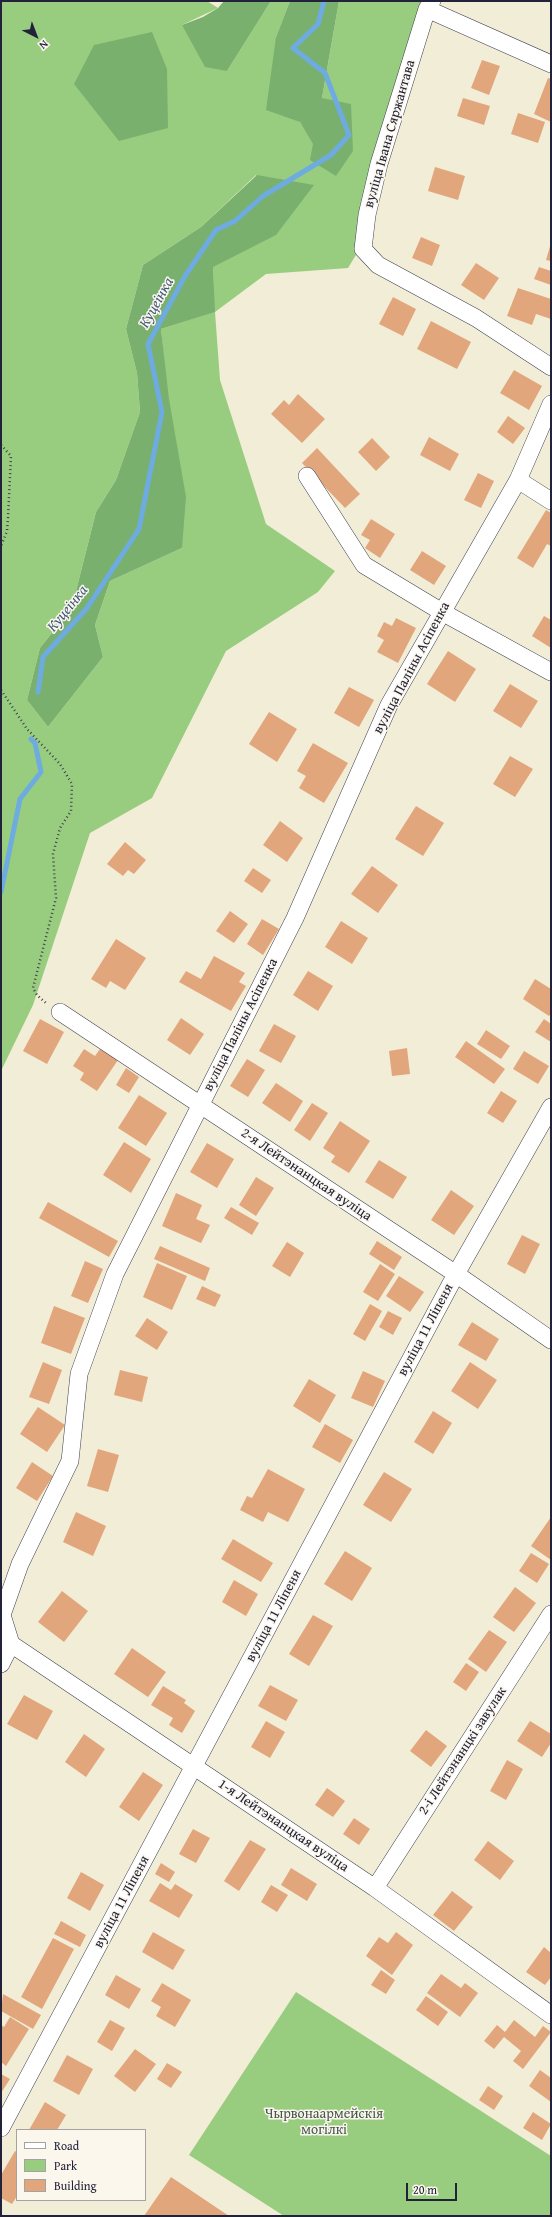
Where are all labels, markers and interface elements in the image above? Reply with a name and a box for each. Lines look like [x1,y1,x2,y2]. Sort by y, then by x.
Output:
north arrow [16,16,56,56]
text: N [36,37,52,53]
street label: вуліца Івана Сяржантава [361,58,419,210]
water label: Куцеінка [136,275,178,331]
water label: Куцеінка [44,582,92,636]
street label: вуліца Паліны Асіпенка [370,599,454,737]
street label: вуліца Паліны Асіпенка [200,956,282,1094]
street label: 2-я Лейтэнанцкая вуліца [237,1125,375,1225]
street label: вуліца 11 Ліпеня [395,1281,457,1379]
street label: вуліца 11 Ліпеня [243,1567,305,1665]
street label: 2-і Лейтэнанцкі завулак [415,1684,511,1818]
street label: 1-я Лейтэнанцкая вуліца [214,1776,352,1876]
street label: вуліца 11 Ліпеня [91,1853,153,1951]
park label: Чырвонаармейскія могілкі [265,2106,383,2138]
legend [16,2129,146,2201]
text: Road [54,2137,79,2154]
text: Park [54,2157,77,2174]
scale bar [408,2175,459,2201]
text: Building [54,2177,97,2194]
text: 20 m [413,2181,437,2198]

